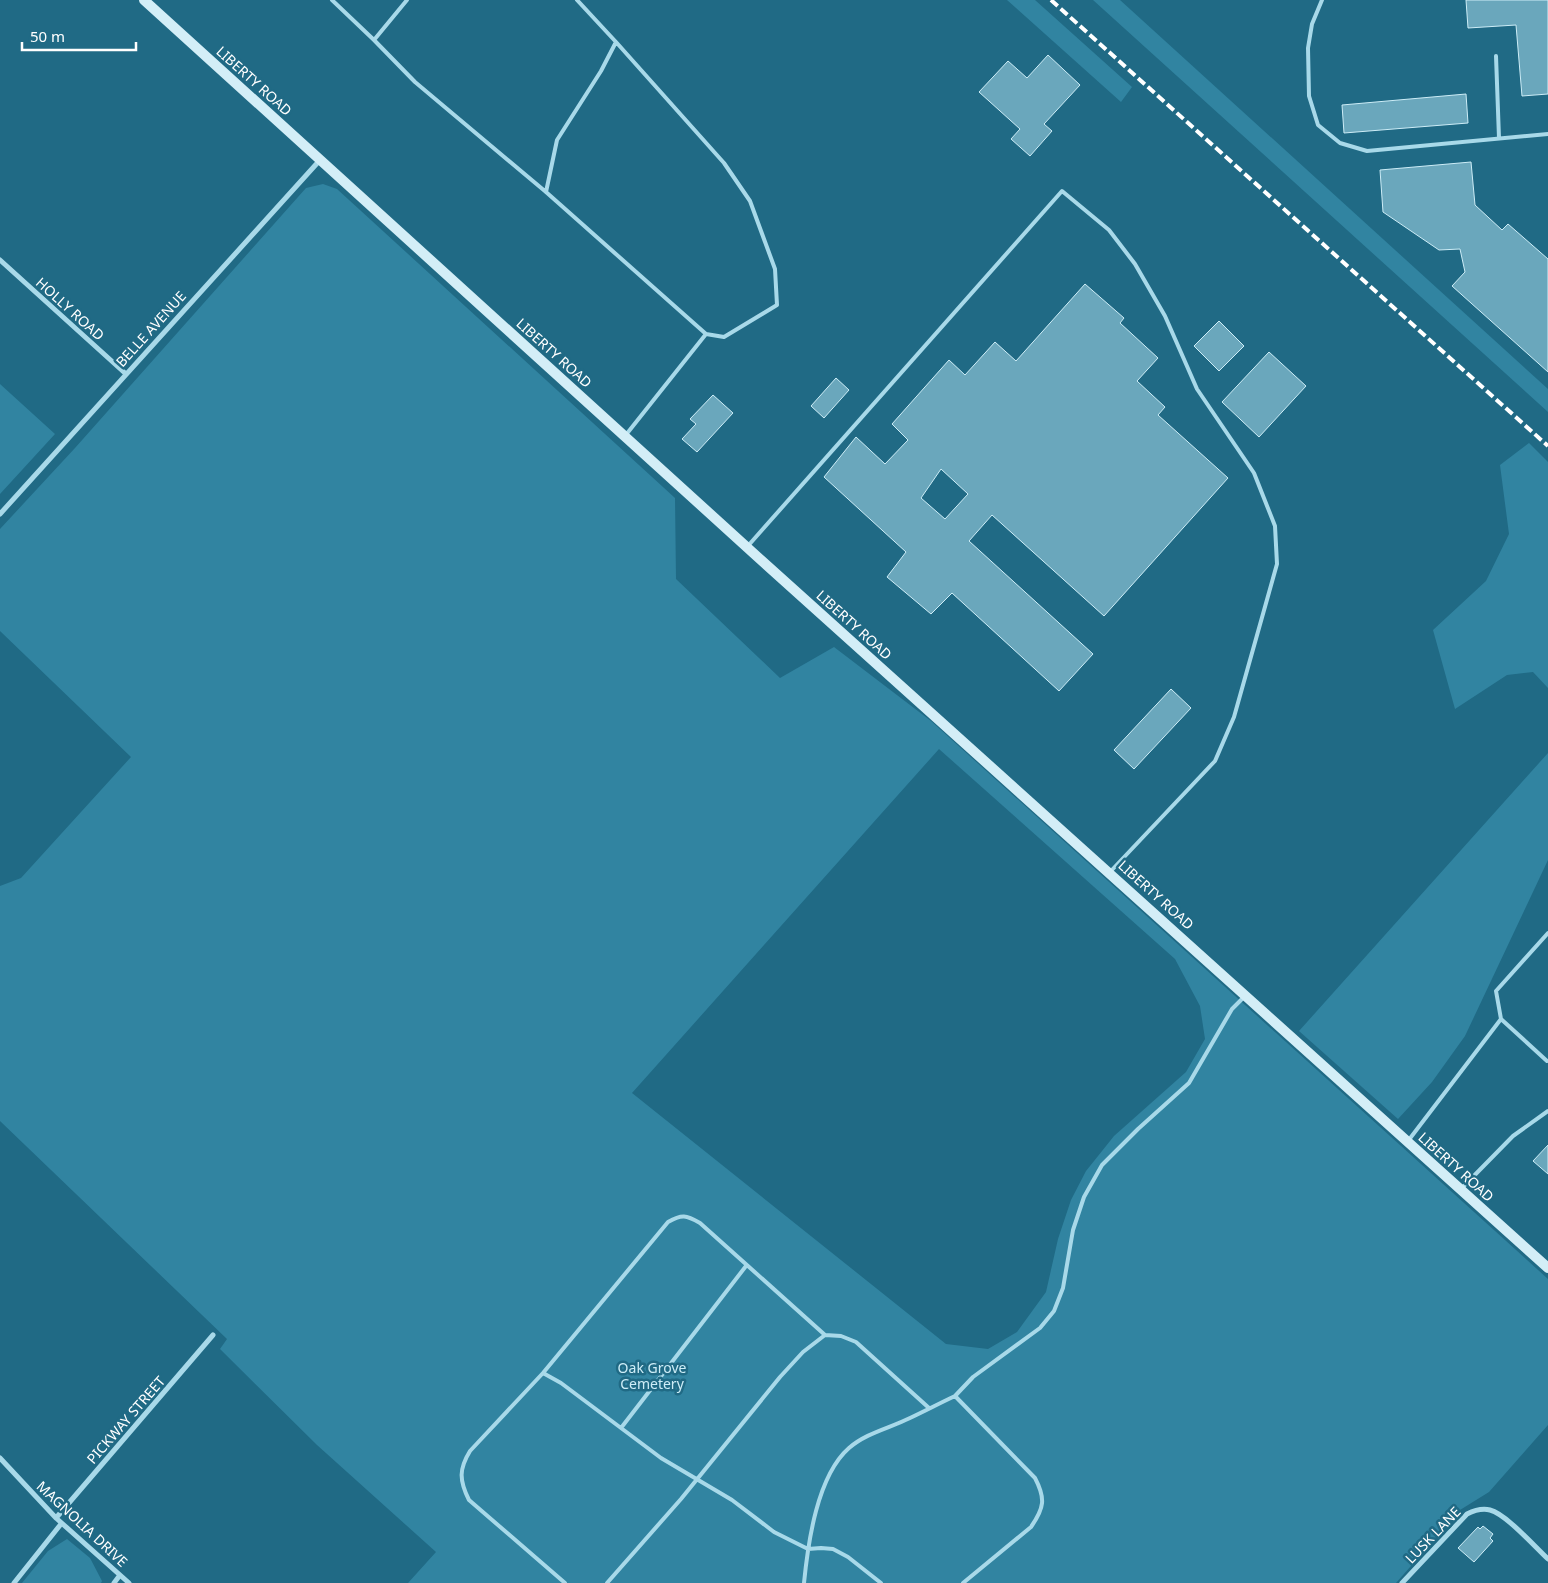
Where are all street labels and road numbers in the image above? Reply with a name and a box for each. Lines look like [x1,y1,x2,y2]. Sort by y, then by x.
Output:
street label: LIBERTY ROAD [212,42,296,120]
street label: HOLLY ROAD [32,273,109,344]
street label: BELLE AVENUE [111,287,190,371]
street label: LIBERTY ROAD [512,314,596,392]
street label: LIBERTY ROAD [812,586,896,664]
street label: LIBERTY ROAD [1114,856,1198,934]
street label: LIBERTY ROAD [1414,1128,1498,1206]
street label: PICKWAY STREET [82,1372,169,1468]
street label: MAGNOLIA DRIVE [33,1477,132,1571]
street label: LUSK LANE [1401,1502,1465,1567]

